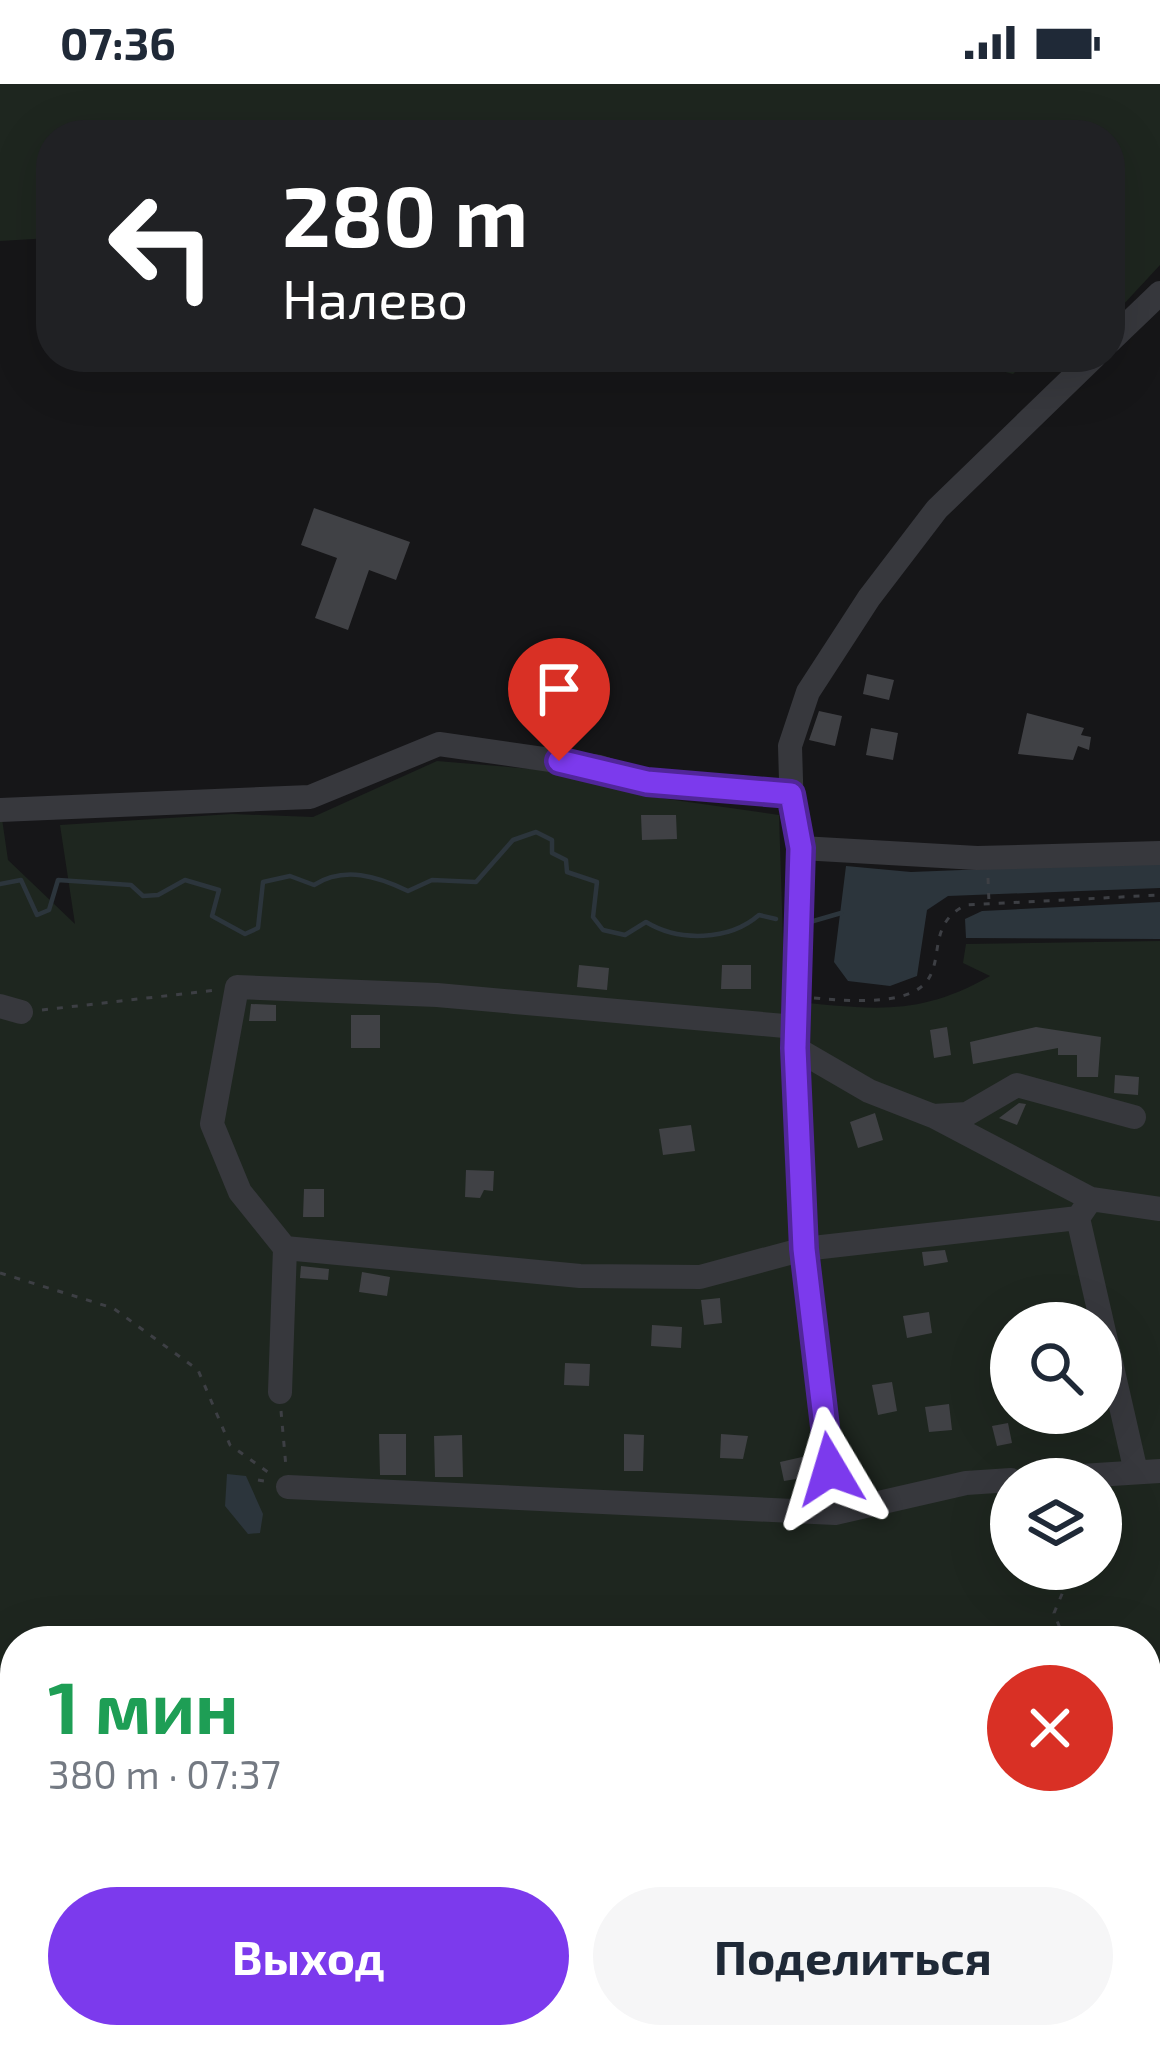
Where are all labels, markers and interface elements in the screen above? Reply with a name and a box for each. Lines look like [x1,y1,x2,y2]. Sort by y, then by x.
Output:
text: 07:36 [60,15,176,69]
text: 280 m [282,163,528,264]
icon: left [84,168,240,324]
text: Налево [282,265,468,330]
pin [508,638,610,761]
icon: arrive [526,656,592,722]
map controls [990,1302,1122,1590]
button: search [990,1302,1122,1434]
position arrow [767,1406,893,1532]
button: layers [990,1458,1122,1590]
text: 1 мин [48,1662,239,1748]
button: close [987,1665,1113,1791]
text: 380 m · 07:37 [48,1750,281,1797]
button: Выход [48,1887,569,2025]
button: Поделиться [593,1887,1113,2025]

